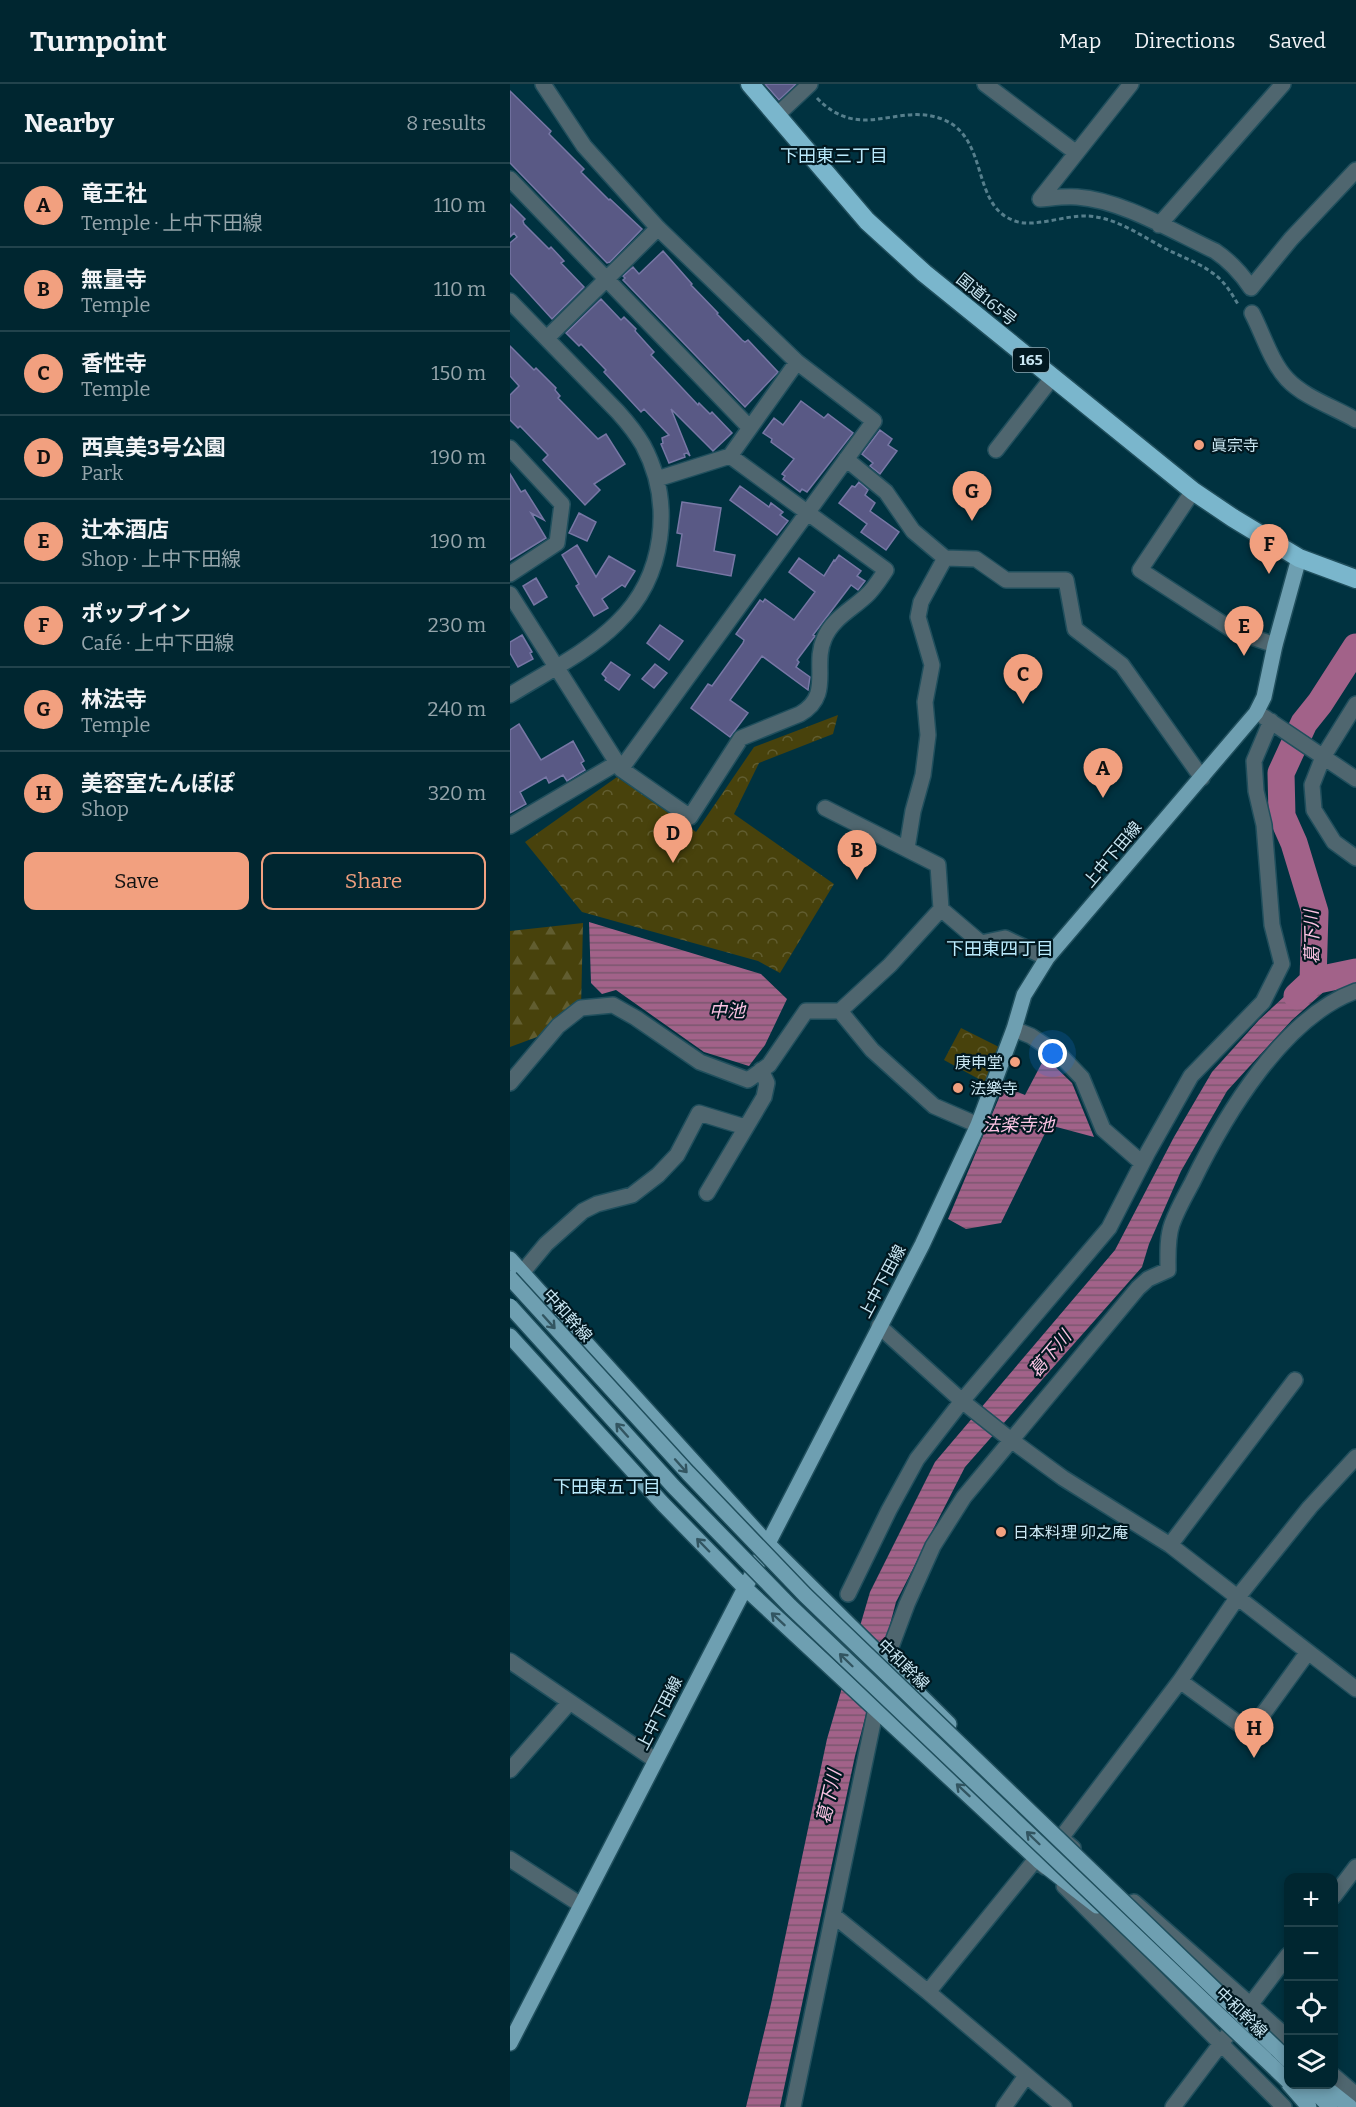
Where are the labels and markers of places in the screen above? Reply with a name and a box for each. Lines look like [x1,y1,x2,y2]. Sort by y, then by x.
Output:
place label: 眞宗寺 [1211,436,1259,455]
marker: 眞宗寺 [1192,438,1206,452]
pin: G [952,472,992,521]
pin: F [1250,524,1288,574]
pin: E [1224,606,1264,656]
pin: C [1004,654,1042,704]
pin: A [1084,748,1122,798]
pin: D [654,814,692,863]
pin: B [838,830,876,880]
place label: 庚申堂 [955,1053,1003,1072]
marker: 庚申堂 [1008,1055,1022,1069]
place label: 法樂寺 [970,1079,1018,1098]
marker: 法樂寺 [951,1081,965,1095]
place label: 日本料理 卯之庵 [1013,1523,1128,1542]
marker: 日本料理 卯之庵 [994,1525,1008,1539]
pin: H [1234,1708,1274,1758]

